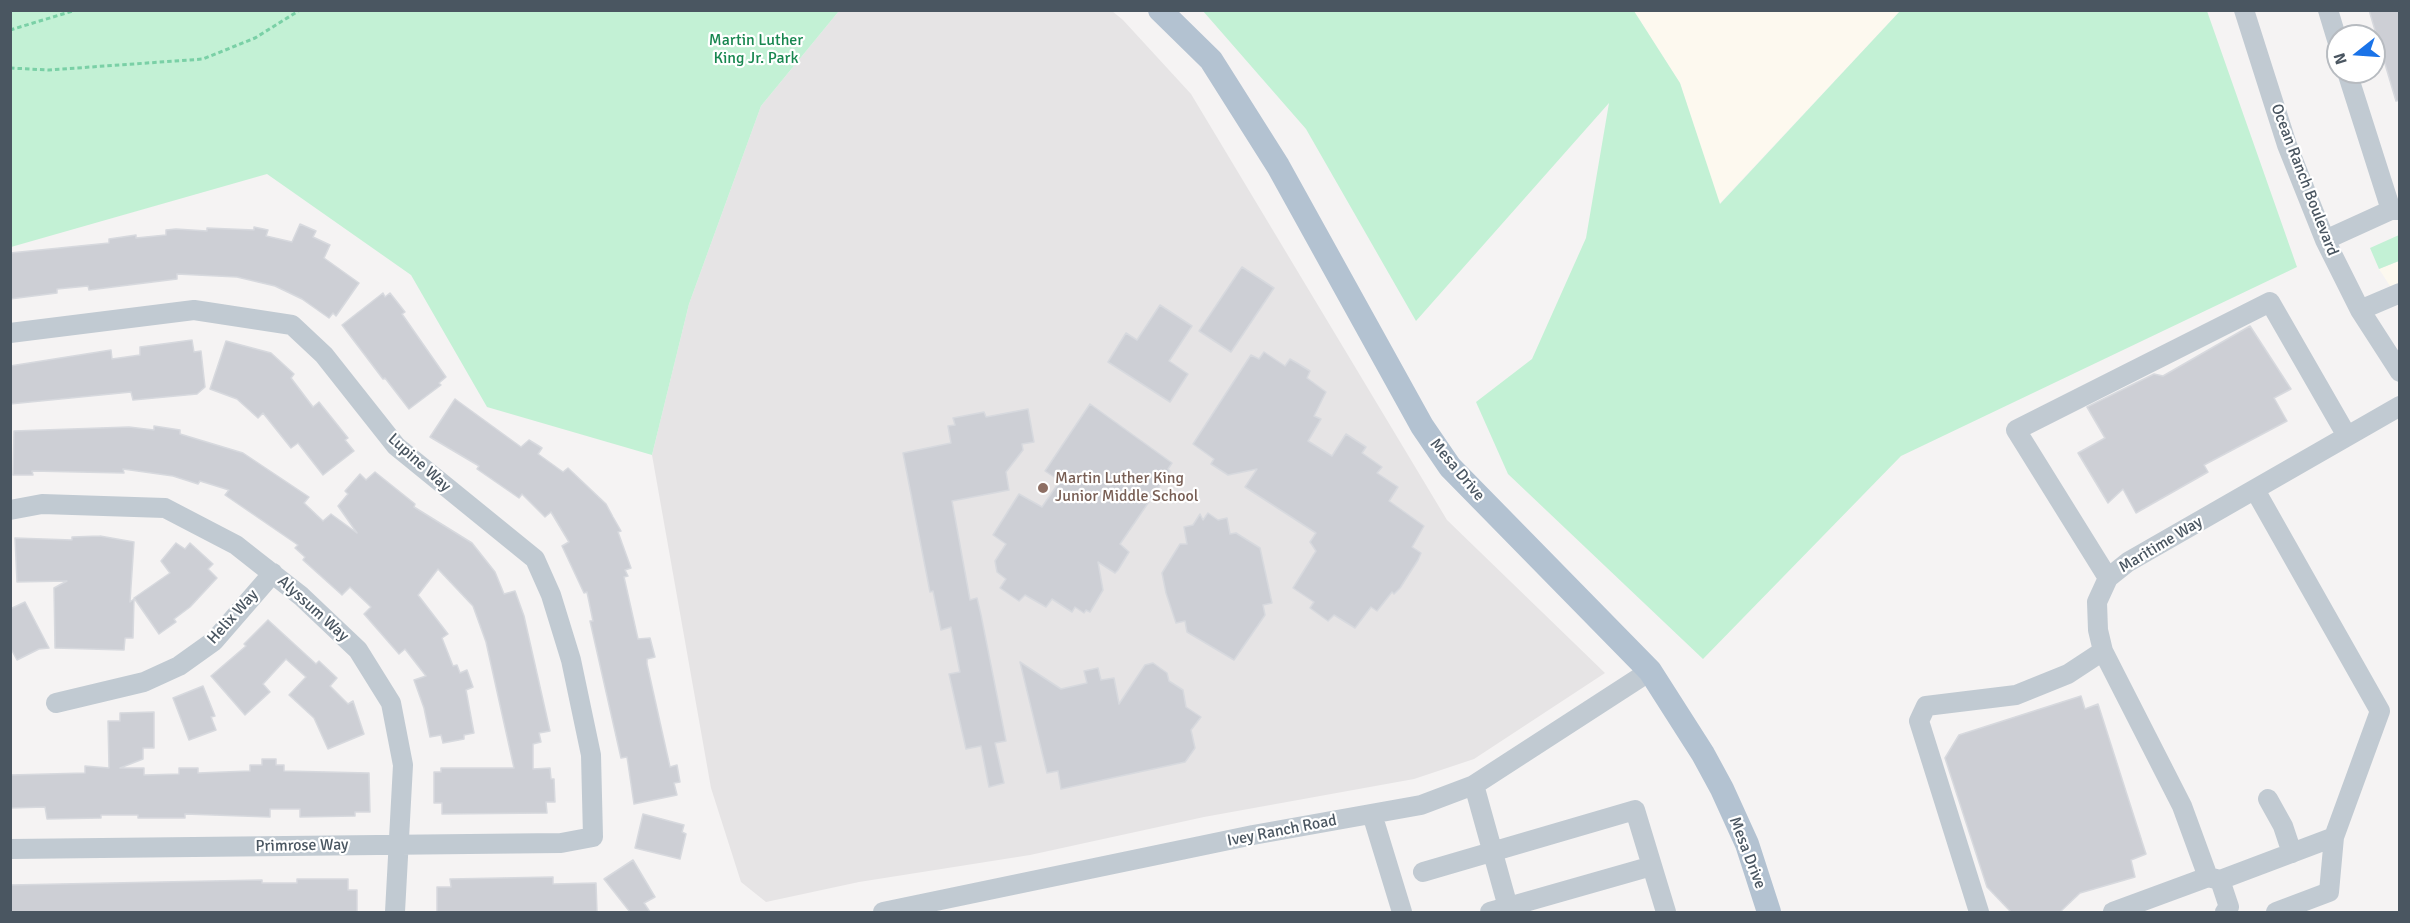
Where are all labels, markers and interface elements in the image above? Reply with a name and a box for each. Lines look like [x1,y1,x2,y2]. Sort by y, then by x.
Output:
north arrow [2326,24,2386,84]
park label: Martin Luther King Jr. Park [709,31,803,69]
text: N [2330,50,2352,67]
street label: Ocean Ranch Boulevard [2266,101,2342,259]
street label: Lupine Way [384,430,454,496]
street label: Mesa Drive [1425,435,1489,505]
place label: Martin Luther King Junior Middle School [1055,469,1198,507]
marker: Martin Luther King Junior Middle School [1036,481,1050,495]
street label: Maritime Way [2116,513,2206,577]
street label: Alyssum Way [273,572,353,646]
street label: Helix Way [203,586,263,648]
street label: Ivey Ranch Road [1226,811,1338,851]
street label: Mesa Drive [1725,814,1769,892]
street label: Primrose Way [255,836,349,856]

